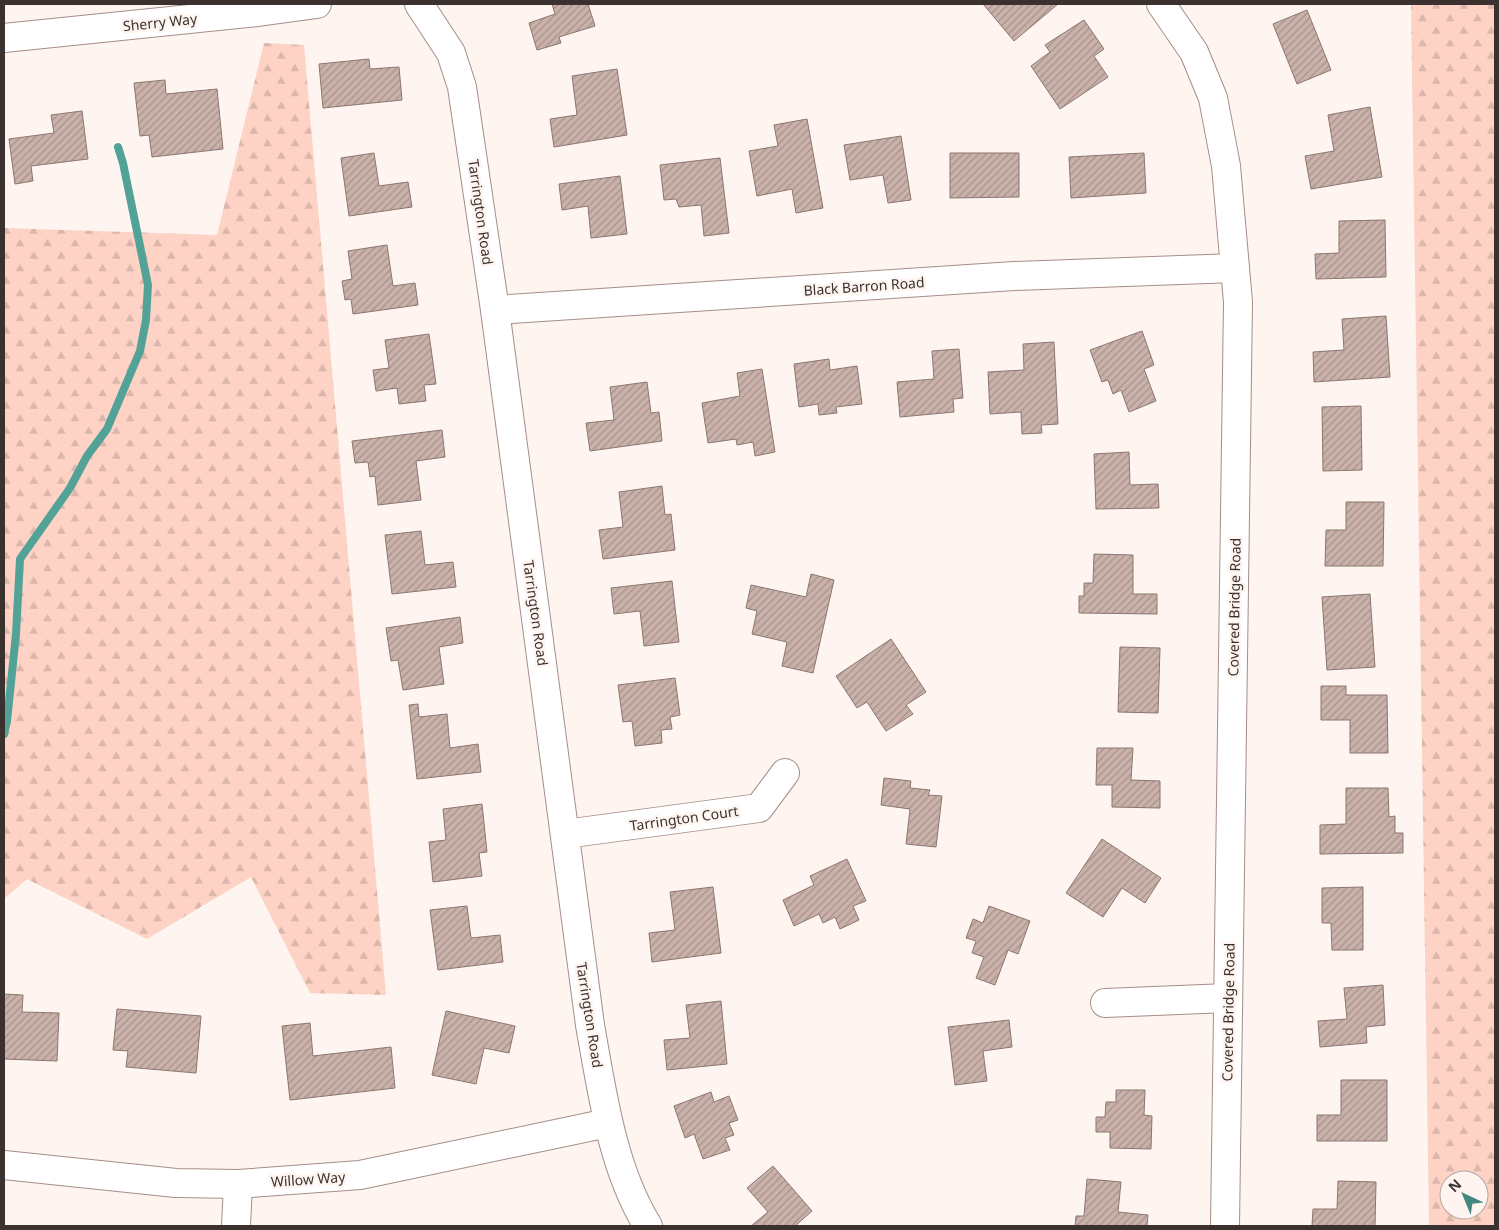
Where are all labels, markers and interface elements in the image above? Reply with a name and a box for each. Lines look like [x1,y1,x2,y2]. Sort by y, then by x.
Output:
street label: Sherry Way [122,9,199,35]
street label: Tarrington Road [464,158,498,266]
street label: Black Barron Road [803,272,925,300]
street label: Covered Bridge Road [1223,538,1245,676]
street label: Tarrington Road [519,559,553,667]
street label: Tarrington Court [628,801,740,835]
street label: Covered Bridge Road [1217,943,1239,1081]
street label: Tarrington Road [572,961,608,1069]
street label: Willow Way [270,1167,347,1191]
north arrow [1439,1170,1489,1220]
text: N [1444,1174,1465,1196]

